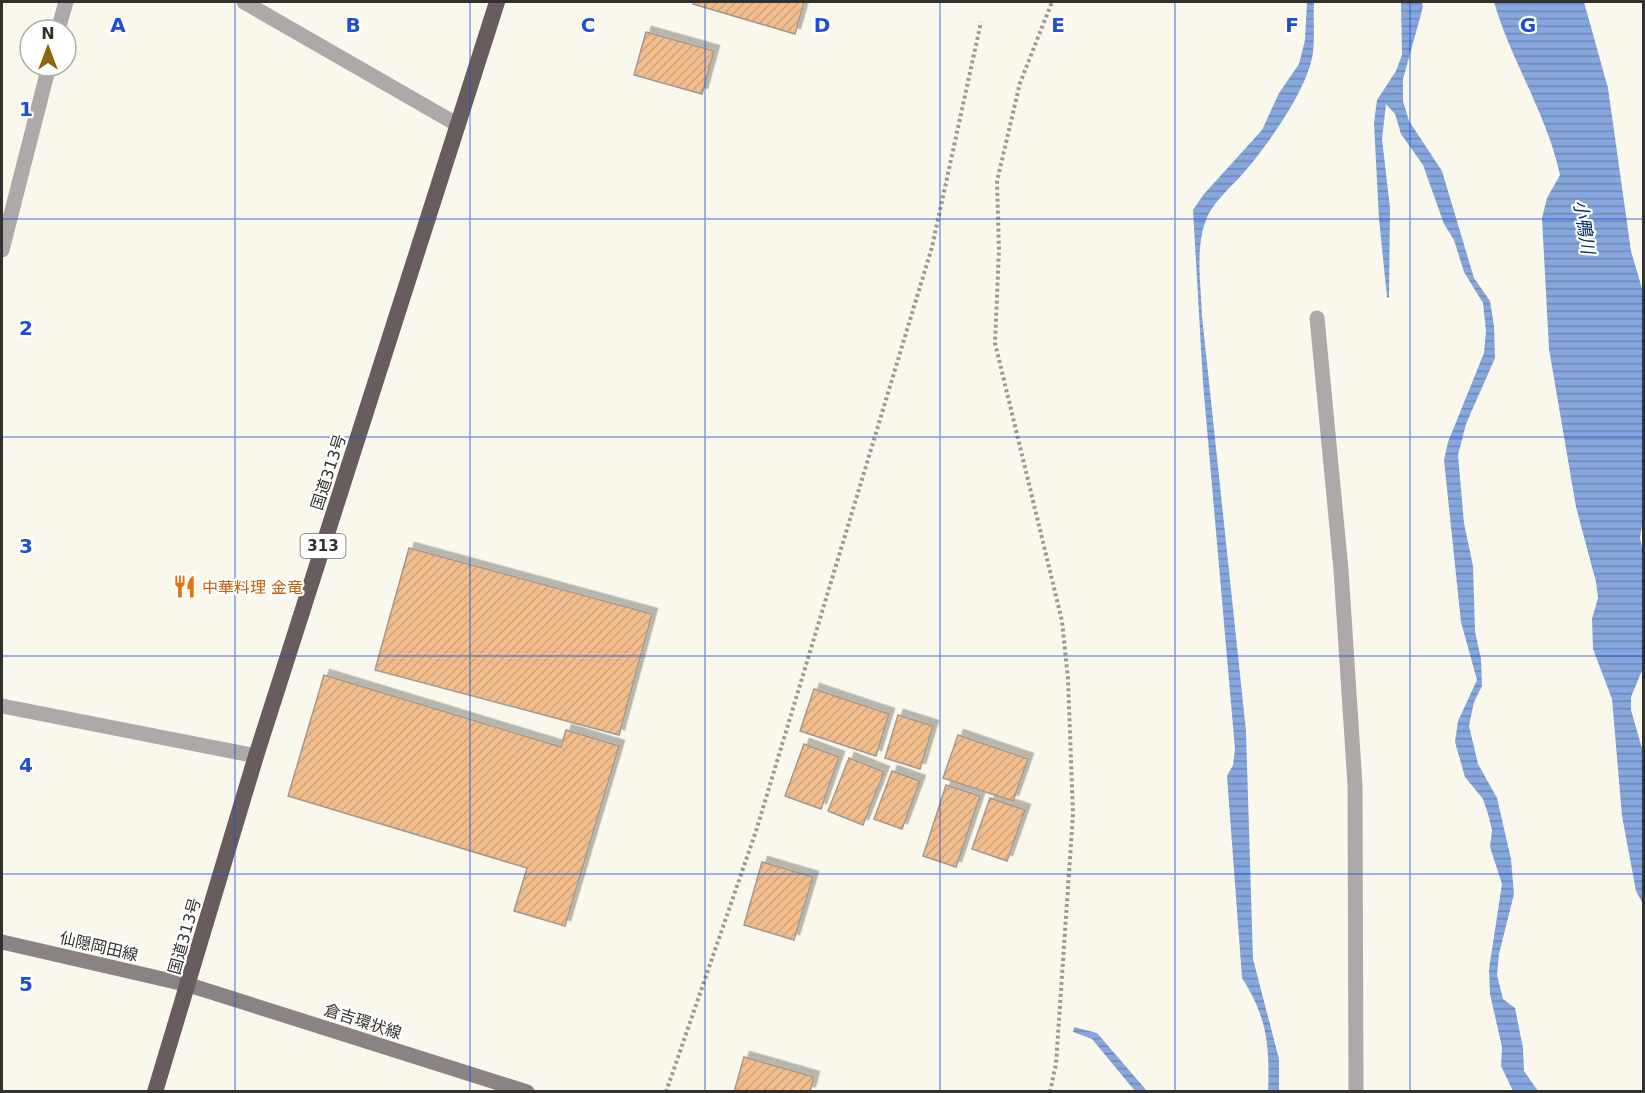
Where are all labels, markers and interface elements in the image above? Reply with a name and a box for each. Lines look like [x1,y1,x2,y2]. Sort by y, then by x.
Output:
text: A [110,13,126,37]
text: B [345,13,361,37]
text: C [581,13,595,37]
text: D [814,13,830,37]
text: E [1051,13,1065,37]
text: F [1285,13,1299,37]
text: G [1520,13,1536,37]
north arrow [18,18,78,78]
text: N [41,24,55,43]
text: 1 [19,97,33,121]
water label: 小鴨川 [1570,199,1599,257]
text: 2 [19,316,33,340]
street label: 国道313号 [307,432,350,512]
text: 3 [19,534,33,558]
road number: 313 [300,534,346,558]
restaurant icon: 中華料理 金竜 [171,574,197,600]
place label: 中華料理 金竜 [202,578,303,597]
text: 4 [19,753,33,777]
street label: 国道313号 [165,896,204,977]
street label: 仙隠岡田線 [58,928,140,965]
text: 5 [19,972,33,996]
street label: 倉吉環状線 [322,1000,404,1043]

